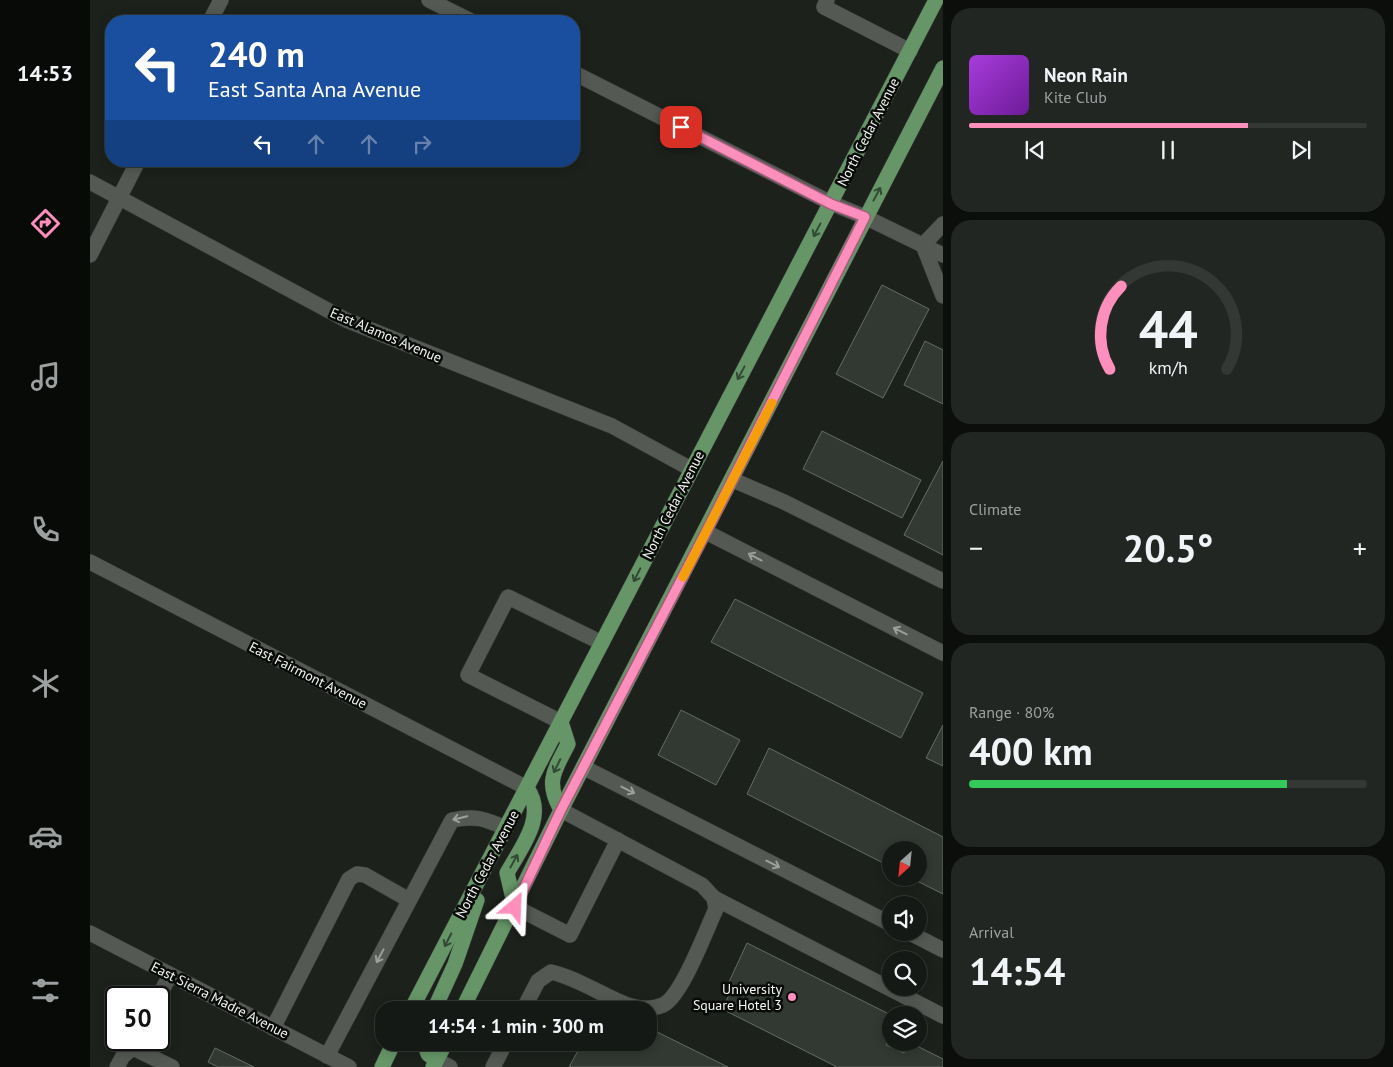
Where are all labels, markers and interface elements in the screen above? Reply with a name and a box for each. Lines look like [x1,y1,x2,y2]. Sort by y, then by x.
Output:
text: 240 m [208,31,305,77]
icon: left [125,35,190,100]
text: 14:53 [17,59,73,87]
text: Neon Rain [1044,63,1128,87]
text: East Santa Ana Avenue [208,75,421,103]
street label: North Cedar Avenue [833,75,903,189]
text: Kite Club [1044,87,1107,107]
pin [660,106,702,148]
icon: arrive [667,113,695,141]
icon: left [249,130,277,158]
icon: ahead [302,130,330,158]
icon: ahead [355,130,383,158]
icon: right [408,130,436,158]
icon: previous [1021,136,1049,164]
icon: pause [1154,136,1182,164]
icon: next [1287,136,1315,164]
one-way arrow [872,187,882,202]
icon: directions [28,206,63,241]
one-way arrow [812,222,822,237]
text: 44 [1139,295,1197,362]
street label: East Alamos Avenue [328,303,444,367]
text: km/h [1148,356,1188,379]
icon: music [28,359,63,394]
one-way arrow [736,366,746,381]
street label: North Cedar Avenue [638,448,708,562]
text: Climate [969,499,1021,519]
icon: phone [28,512,63,547]
text: 20.5° [1123,523,1213,572]
text: − [969,529,983,566]
text: + [1353,529,1367,566]
one-way arrow [748,552,763,561]
one-way arrow [632,567,642,582]
one-way arrow [892,626,907,636]
street label: East Fairmont Avenue [246,638,370,712]
icon: climate [28,666,63,701]
text: Range · 80% [969,702,1054,722]
text: 400 km [969,726,1093,775]
one-way arrow [552,758,561,773]
one-way arrow [620,786,635,795]
street label: North Cedar Avenue [451,807,523,921]
one-way arrow [452,814,468,823]
icon: car [28,819,63,854]
north arrow [882,841,928,886]
map controls [882,841,927,1051]
one-way arrow [509,853,519,868]
one-way arrow [765,860,780,869]
position arrow [488,880,540,932]
button: sound [882,896,927,941]
text: Arrival [969,922,1014,942]
one-way arrow [443,932,453,947]
text: 14:54 [969,946,1065,995]
one-way arrow [375,948,384,963]
button: search [882,951,927,996]
street label: East Sierra Madre Avenue [148,958,292,1042]
icon: filters [28,973,63,1008]
place label: University Square Hotel 3 [693,980,782,1014]
speed limit sign: 50 [105,986,170,1051]
marker: University Square Hotel 3 [786,991,798,1003]
button: layers [882,1006,927,1051]
text: 14:54 · 1 min · 300 m [428,1014,604,1038]

